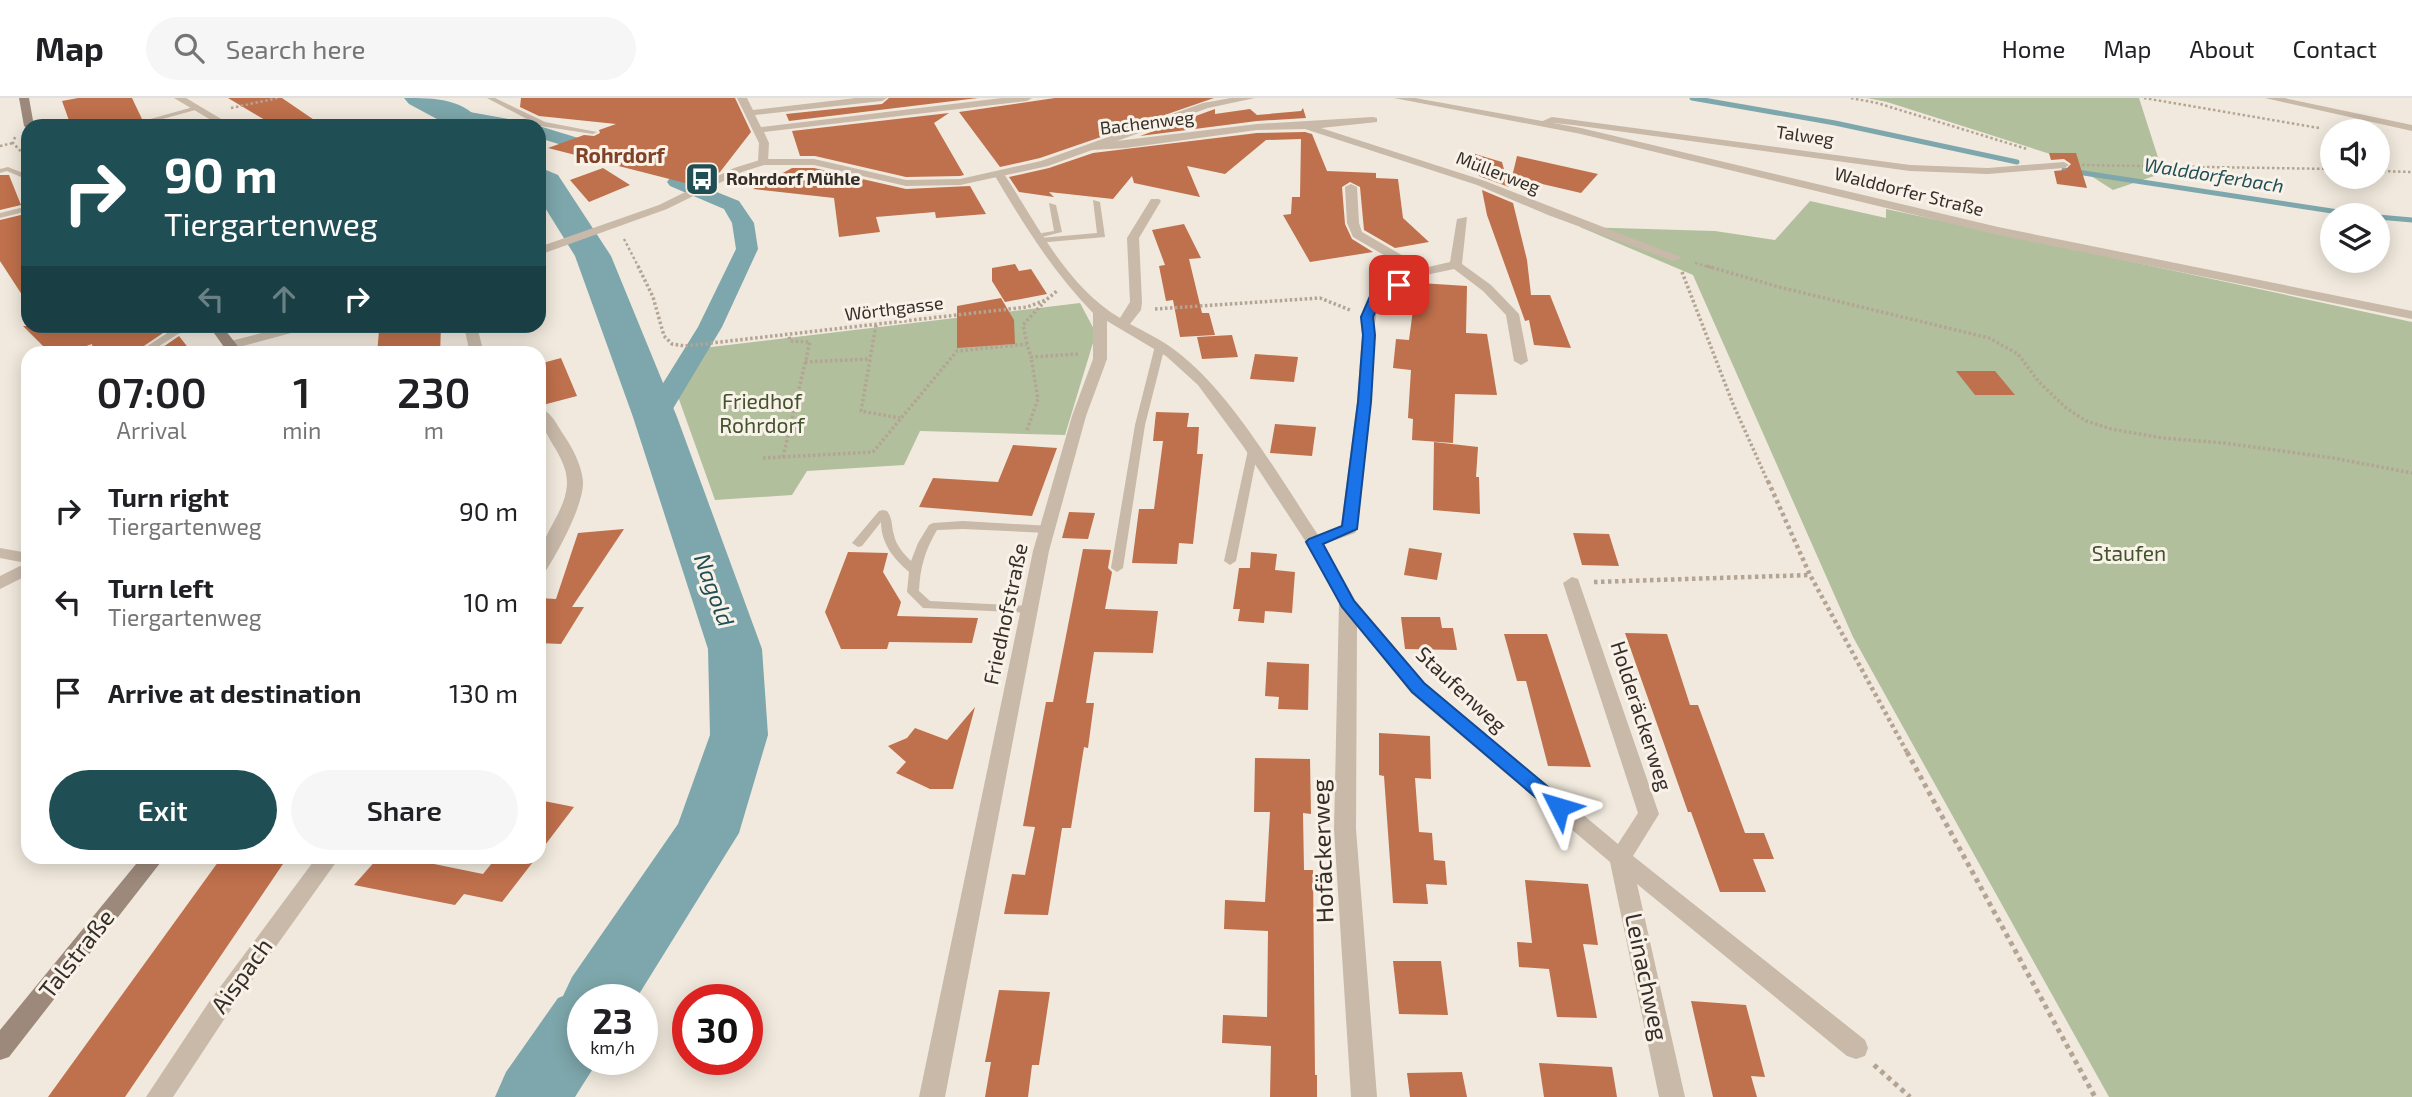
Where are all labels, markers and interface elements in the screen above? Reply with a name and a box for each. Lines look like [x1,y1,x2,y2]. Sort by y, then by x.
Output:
search box [146,17,636,80]
text: Map [35,28,104,68]
icon: search [170,29,208,67]
text: Search here [226,33,365,64]
text: Home [2002,34,2065,63]
text: Map [2103,34,2151,63]
text: About [2189,34,2255,63]
text: Contact [2293,34,2377,63]
street label: Bachenweg [1098,105,1195,139]
map controls [2320,119,2390,273]
button: sound [2320,119,2390,189]
street label: Talweg [1775,120,1836,150]
district label: Rohrdorf [575,142,665,167]
text: 90 m [164,144,278,203]
street label: Müllerweg [1453,146,1543,198]
icon: right [49,147,140,238]
water label: Walddorferbach [2143,152,2285,197]
bus stop icon: Rohrdorf Mühle [683,160,721,198]
street label: Walddorfer Straße [1832,162,1986,220]
place label: Rohrdorf Mühle [726,167,860,189]
button: layers [2320,203,2390,273]
text: Tiergartenweg [164,204,378,242]
pin [1369,255,1429,315]
icon: arrive [1380,266,1418,304]
icon: left [192,280,230,318]
icon: ahead [265,280,303,318]
icon: right [338,280,376,318]
street label: Wörthgasse [843,291,944,325]
text: 07:00 [96,366,207,416]
text: 1 [293,366,311,416]
text: 230 [397,366,471,416]
park label: Friedhof Rohrdorf [719,388,806,437]
text: Arrival [117,416,187,444]
text: min [282,416,321,444]
text: m [424,416,444,444]
text: Turn right [108,481,229,512]
icon: right [49,492,87,530]
text: 90 m [459,495,518,526]
text: Tiergartenweg [108,512,262,540]
park label: Staufen [2092,540,2166,565]
street label: Friedhofstraße [977,541,1032,687]
water label: Nagold [689,549,741,630]
text: Turn left [108,572,214,603]
icon: left [49,583,87,621]
text: 10 m [463,586,518,617]
text: Tiergartenweg [108,603,262,631]
street label: Holderäckerweg [1606,637,1679,794]
street label: Staufenweg [1412,641,1513,737]
icon: arrive [49,674,87,712]
text: Arrive at destination [108,677,361,708]
text: 130 m [449,677,518,708]
button: Exit [49,770,277,850]
button: Share [291,770,518,850]
position arrow [1522,770,1596,844]
street label: Hofäckerweg [1304,779,1339,924]
street label: Talstraße [32,903,120,1003]
street label: Leinachweg [1620,910,1675,1043]
street label: Aispach [204,932,278,1018]
speed limit sign: 30 [672,984,763,1075]
text: 23 [592,999,633,1041]
text: km/h [590,1036,635,1058]

